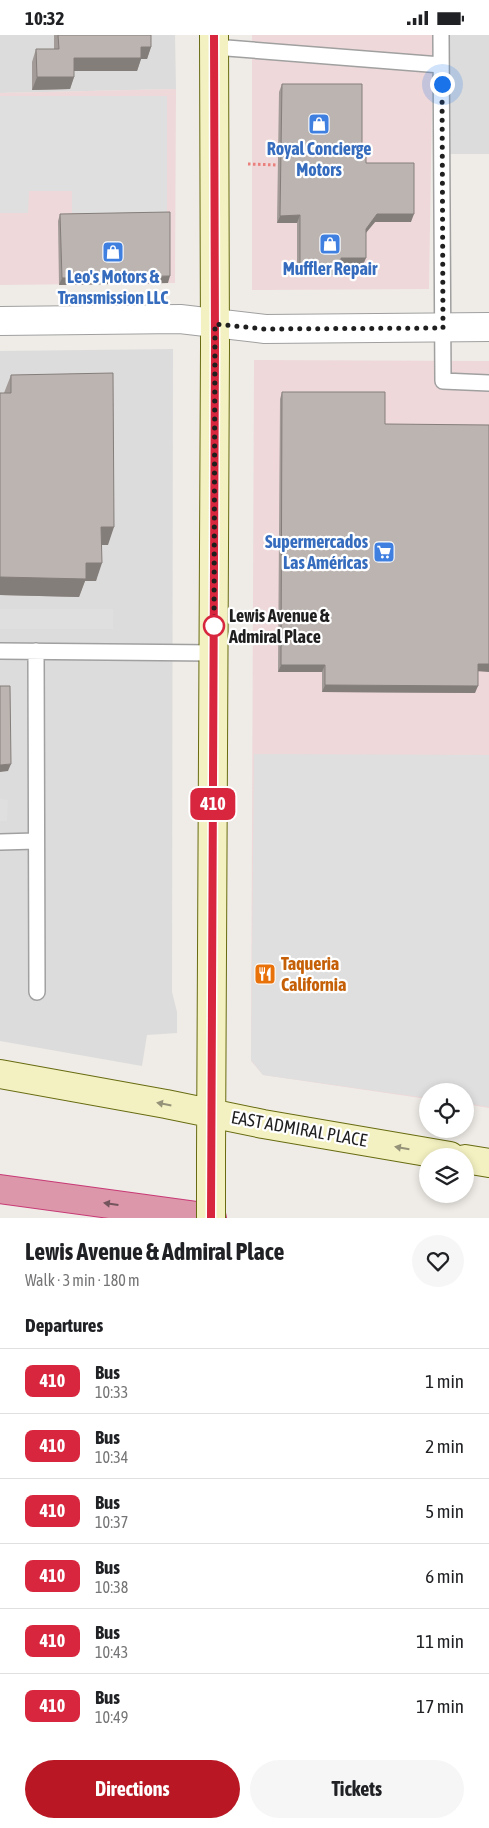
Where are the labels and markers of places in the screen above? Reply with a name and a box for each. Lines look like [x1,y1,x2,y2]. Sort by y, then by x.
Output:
shop icon: Royal Concierge Motors [307,112,331,136]
place label: Royal Concierge Motors [267,138,371,180]
shop icon: Muffler Repair [318,232,342,256]
shop icon: Leo's Motors & Transmission LLC [101,240,125,264]
place label: Muffler Repair [283,258,378,279]
place label: Leo's Motors & Transmission LLC [58,266,168,308]
place label: Supermercados Las Américas [265,531,369,573]
supermarket icon: Supermercados Las Américas [372,540,396,564]
place label: Lewis Avenue & Admiral Place [228,605,330,647]
marker: Lewis Avenue & Admiral Place [203,615,225,637]
place label: Taqueria California [281,953,346,995]
restaurant icon: Taqueria California [253,962,277,986]

